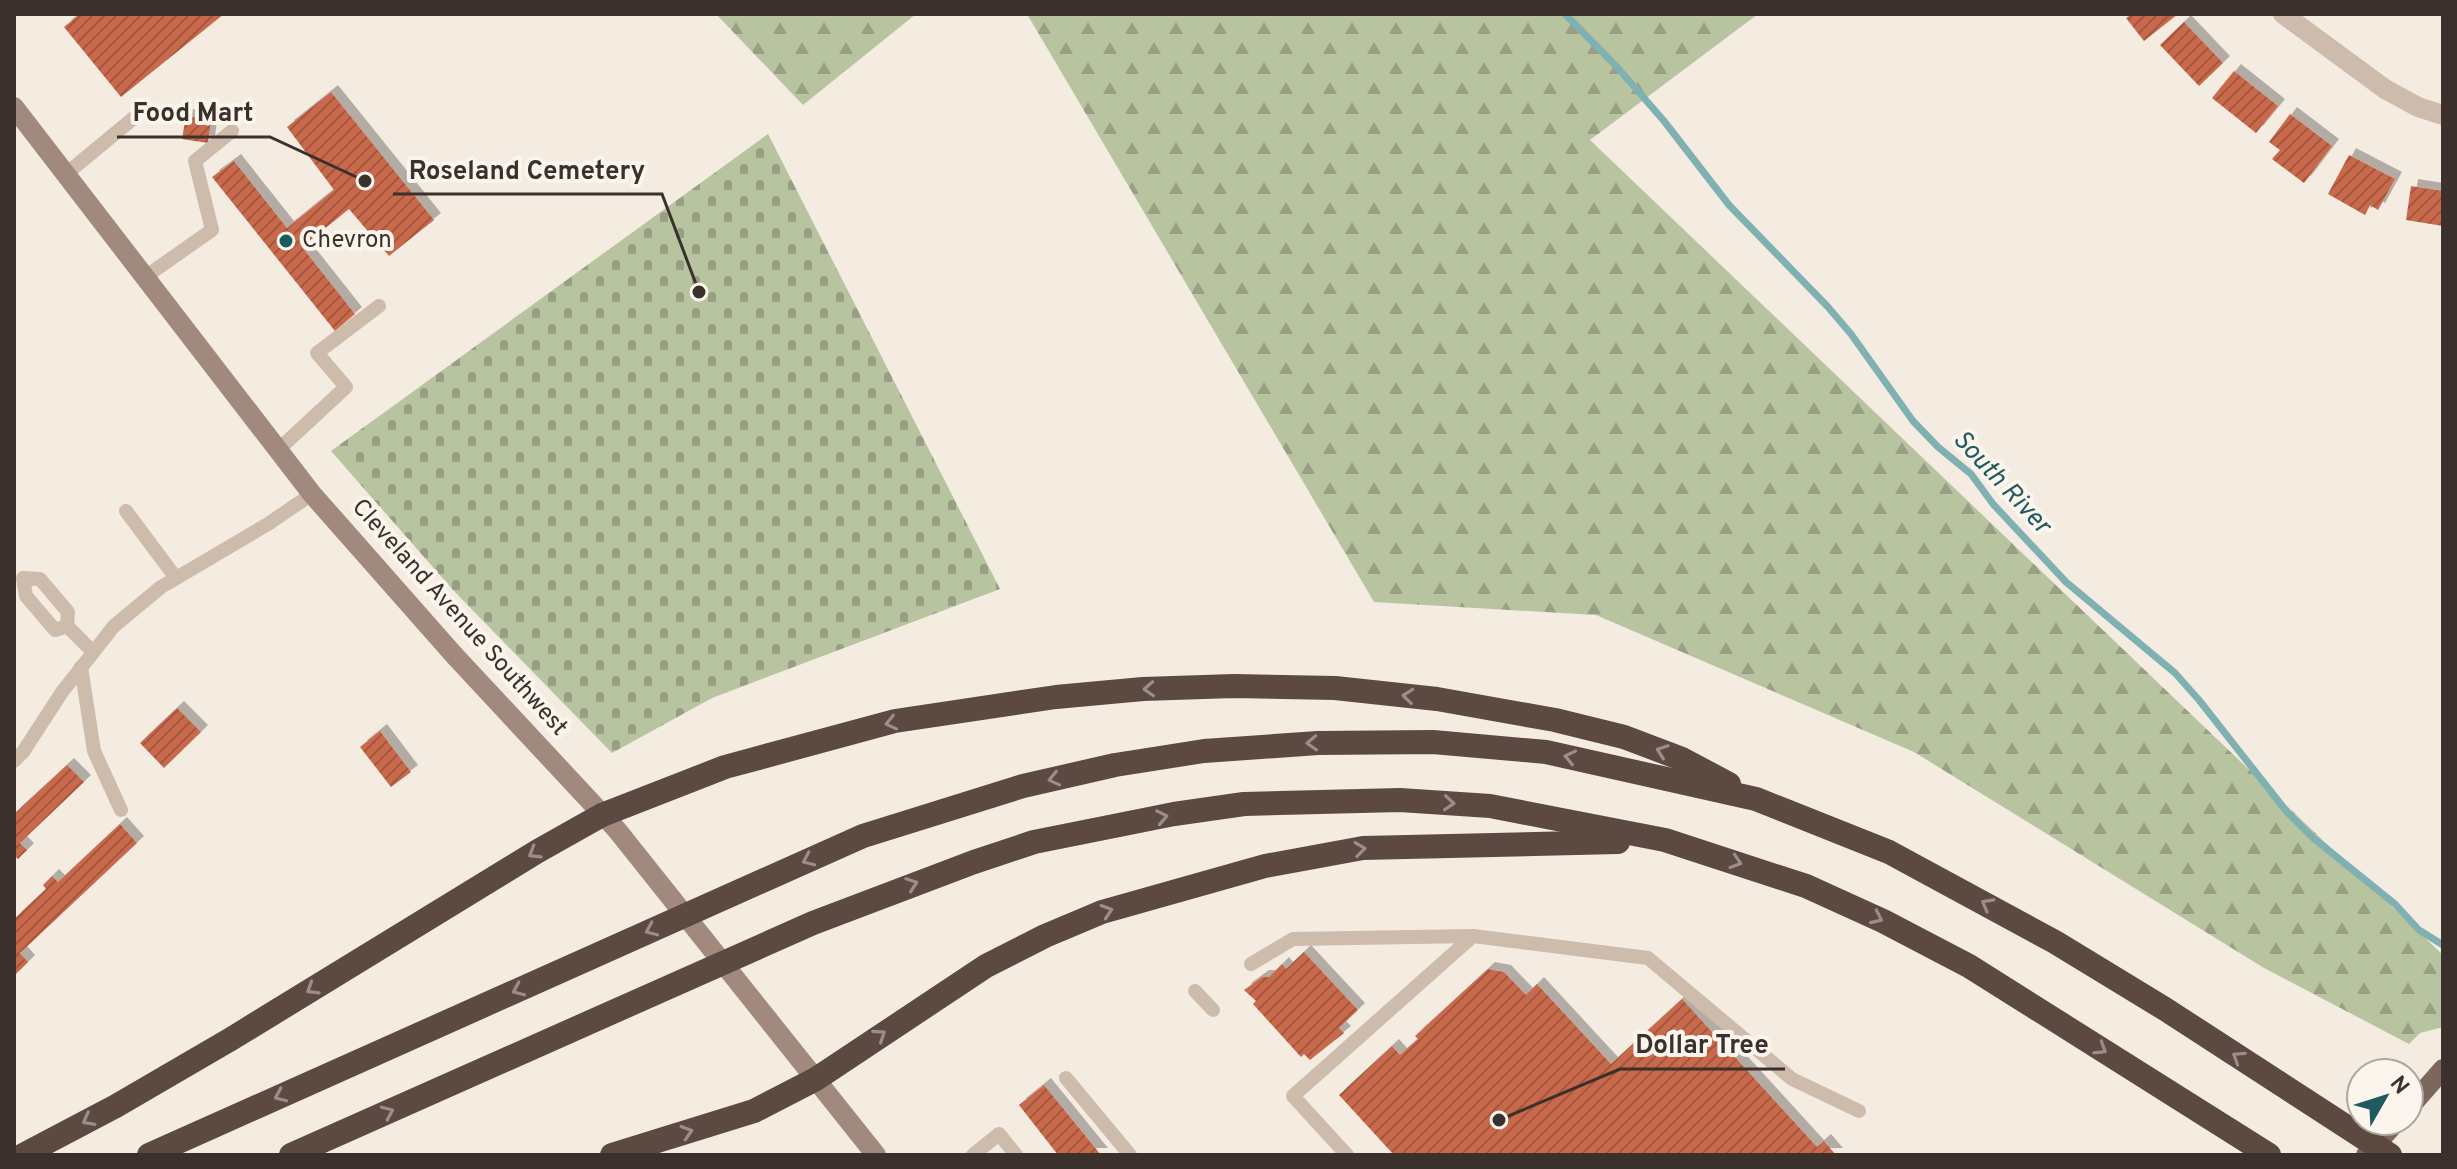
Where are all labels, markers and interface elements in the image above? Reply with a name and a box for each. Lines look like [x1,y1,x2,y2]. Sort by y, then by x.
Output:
callout: Food Mart [117,87,270,137]
text: Food Mart [132,98,254,131]
callout: Roseland Cemetery [393,144,662,194]
text: Roseland Cemetery [409,156,646,189]
place label: Chevron [302,226,392,256]
marker: Chevron [277,232,295,250]
water label: South River [1945,424,2059,543]
street label: Cleveland Avenue Southwest [345,493,573,743]
one-way arrow [1142,680,1155,697]
one-way arrow [1401,687,1414,704]
one-way arrow [885,714,899,731]
one-way arrow [1305,734,1318,751]
one-way arrow [1656,744,1670,761]
one-way arrow [1564,749,1578,766]
one-way arrow [1048,769,1062,786]
one-way arrow [1443,794,1456,811]
one-way arrow [1156,809,1169,826]
one-way arrow [1354,841,1367,858]
one-way arrow [528,843,543,859]
one-way arrow [802,850,816,866]
one-way arrow [1728,853,1742,869]
one-way arrow [904,878,918,894]
one-way arrow [1981,898,1996,913]
one-way arrow [1100,904,1114,920]
one-way arrow [1869,908,1883,924]
one-way arrow [645,920,659,936]
one-way arrow [307,979,321,994]
one-way arrow [512,981,526,997]
callout: Dollar Tree [1620,1019,1785,1069]
one-way arrow [872,1030,886,1045]
text: Dollar Tree [1635,1030,1769,1063]
one-way arrow [2093,1039,2107,1054]
one-way arrow [2232,1051,2247,1066]
north arrow [2345,1057,2425,1137]
text: N [2383,1071,2414,1101]
one-way arrow [274,1086,289,1102]
one-way arrow [380,1106,394,1122]
one-way arrow [82,1111,97,1126]
one-way arrow [679,1125,693,1141]

